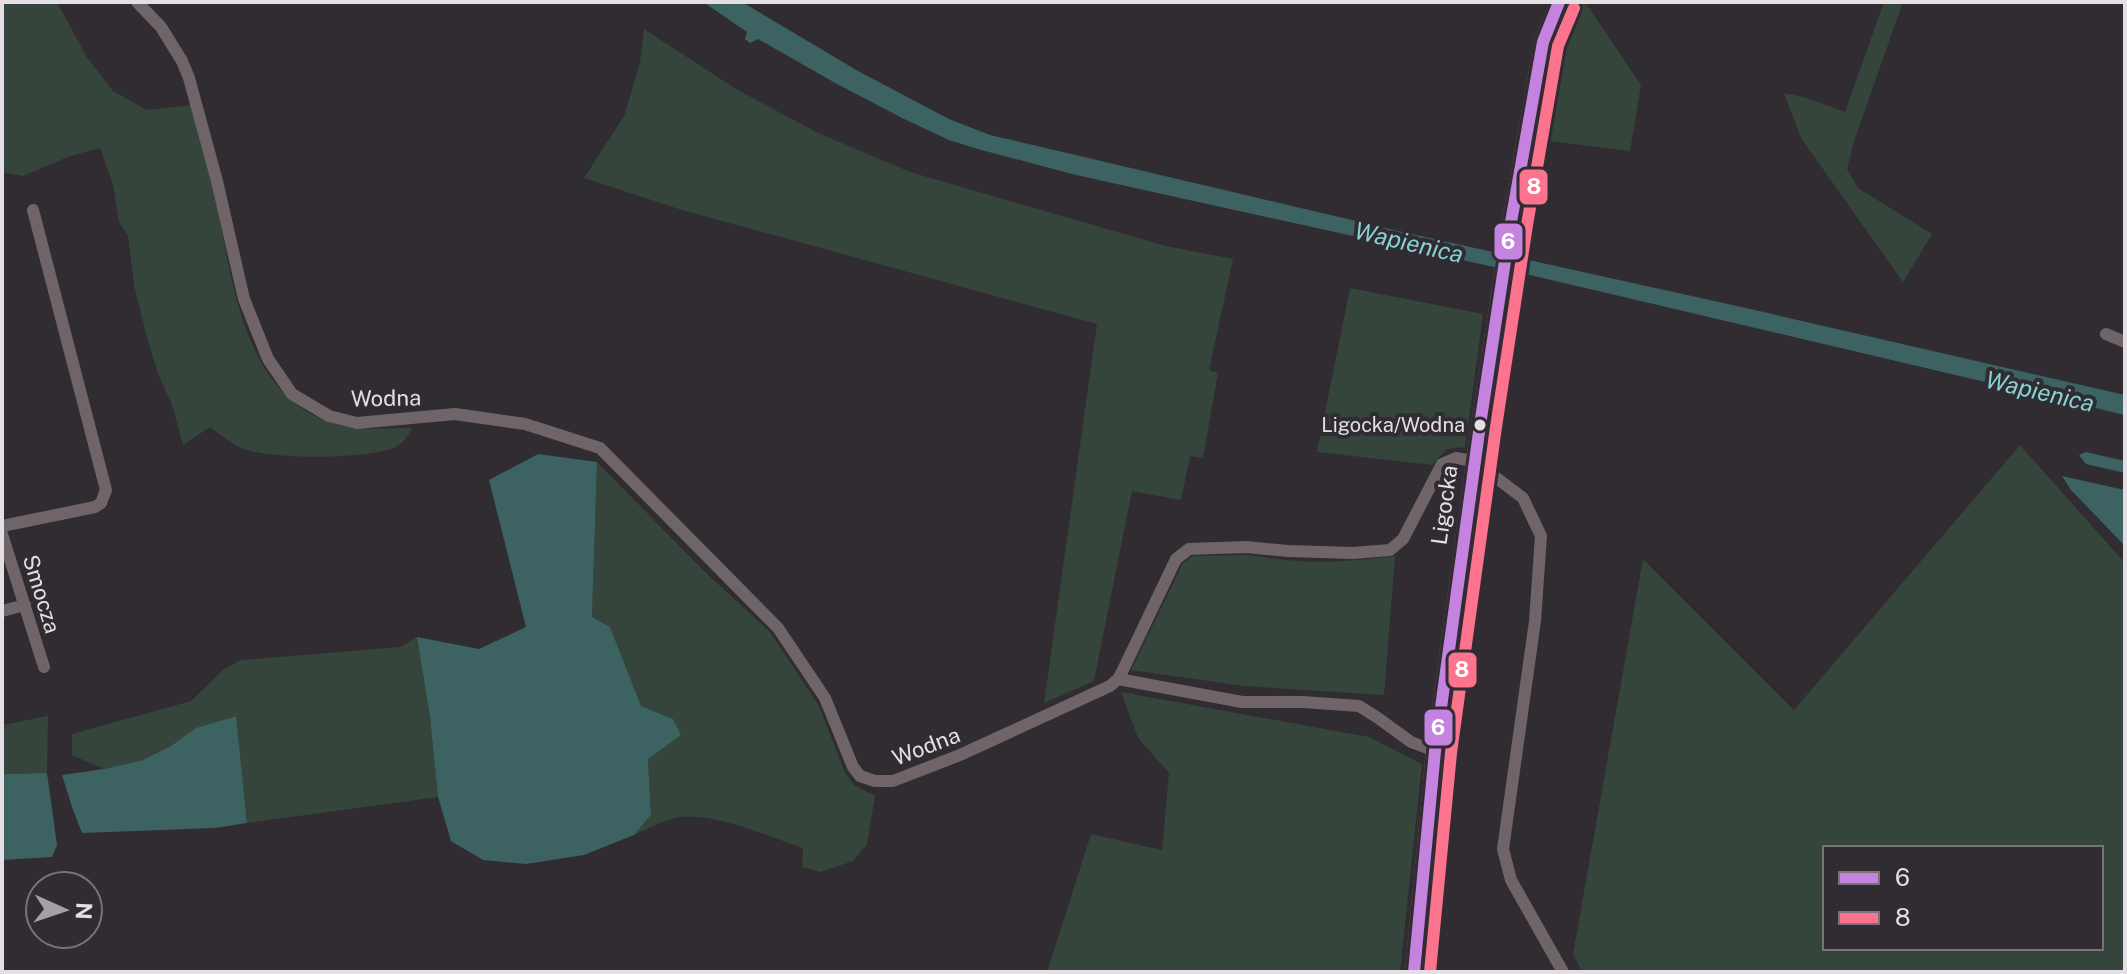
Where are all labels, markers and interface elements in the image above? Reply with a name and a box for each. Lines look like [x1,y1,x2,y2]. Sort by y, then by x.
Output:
line badge: 8 [1518,168,1549,206]
text: 8 [1527,173,1541,199]
water label: Wapienica [1352,216,1466,268]
line badge: 6 [1493,222,1524,261]
text: 6 [1501,228,1515,254]
water label: Wapienica [1983,365,2097,417]
street label: Wodna [351,384,421,412]
place label: Ligocka/Wodna [1321,413,1465,437]
marker: Ligocka/Wodna [1472,417,1488,433]
street label: Ligocka [1426,464,1462,546]
street label: Smocza [18,552,66,636]
line badge: 8 [1447,651,1478,689]
text: 8 [1455,656,1469,682]
line badge: 6 [1423,708,1454,747]
text: 6 [1431,714,1445,740]
street label: Wodna [888,721,964,771]
legend [1823,846,2103,950]
text: 6 [1895,863,1910,891]
north arrow [24,870,104,950]
text: N [71,902,97,920]
text: 8 [1895,903,1911,931]

